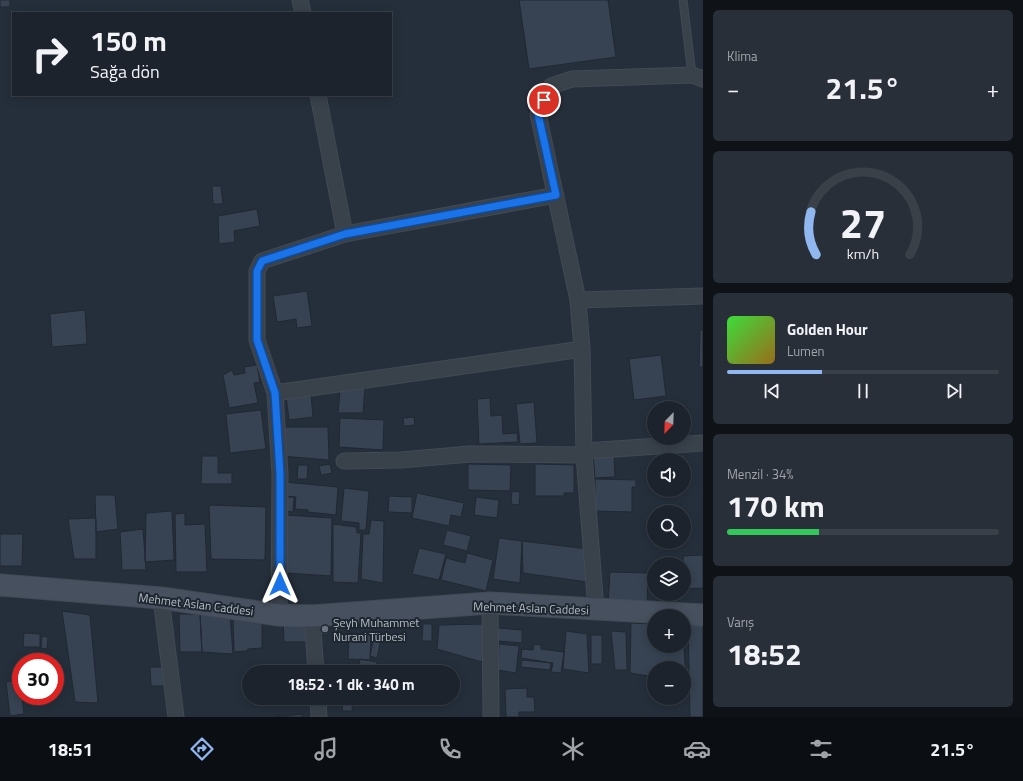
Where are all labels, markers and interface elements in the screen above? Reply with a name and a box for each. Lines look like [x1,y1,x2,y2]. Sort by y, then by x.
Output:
text: 150 m [90,19,167,62]
icon: right [24,28,76,80]
text: Klima [727,46,758,66]
text: Sağa dön [90,58,160,85]
text: 21.5° [826,65,900,111]
text: − [727,72,739,106]
text: + [987,72,999,106]
pin [527,83,561,117]
icon: arrive [533,89,555,111]
text: 27 [840,191,886,254]
text: km/h [847,243,879,265]
text: Golden Hour [787,318,868,341]
text: Lumen [787,341,824,361]
icon: previous [761,380,783,402]
icon: pause [852,380,874,402]
icon: next [943,380,965,402]
north arrow [647,401,691,445]
map controls [647,401,691,705]
button: sound [647,453,691,497]
text: Menzil · 34% [727,464,794,484]
text: 170 km [727,483,825,529]
button: search [647,505,691,549]
button: layers [647,557,691,601]
position arrow [259,563,301,605]
street label: Mehmet Aslan Caddesi [137,588,255,620]
street label: Mehmet Aslan Caddesi [473,596,589,620]
button: + [647,609,691,653]
text: Varış [727,612,754,632]
place label: Şeyh Muhammet Nurani Türbesi [333,613,420,646]
marker: Şeyh Muhammet Nurani Türbesi [320,624,330,634]
text: 18:52 [727,631,802,677]
speed limit sign: 30 [12,653,64,705]
button: − [647,661,691,705]
text: 18:52 · 1 dk · 340 m [287,673,415,696]
icon: directions [188,735,216,763]
icon: music [312,735,340,763]
icon: phone [436,735,464,763]
icon: climate [559,735,587,763]
icon: car [683,735,711,763]
icon: filters [807,735,835,763]
text: 18:51 [48,736,93,763]
text: 21.5° [930,736,975,763]

